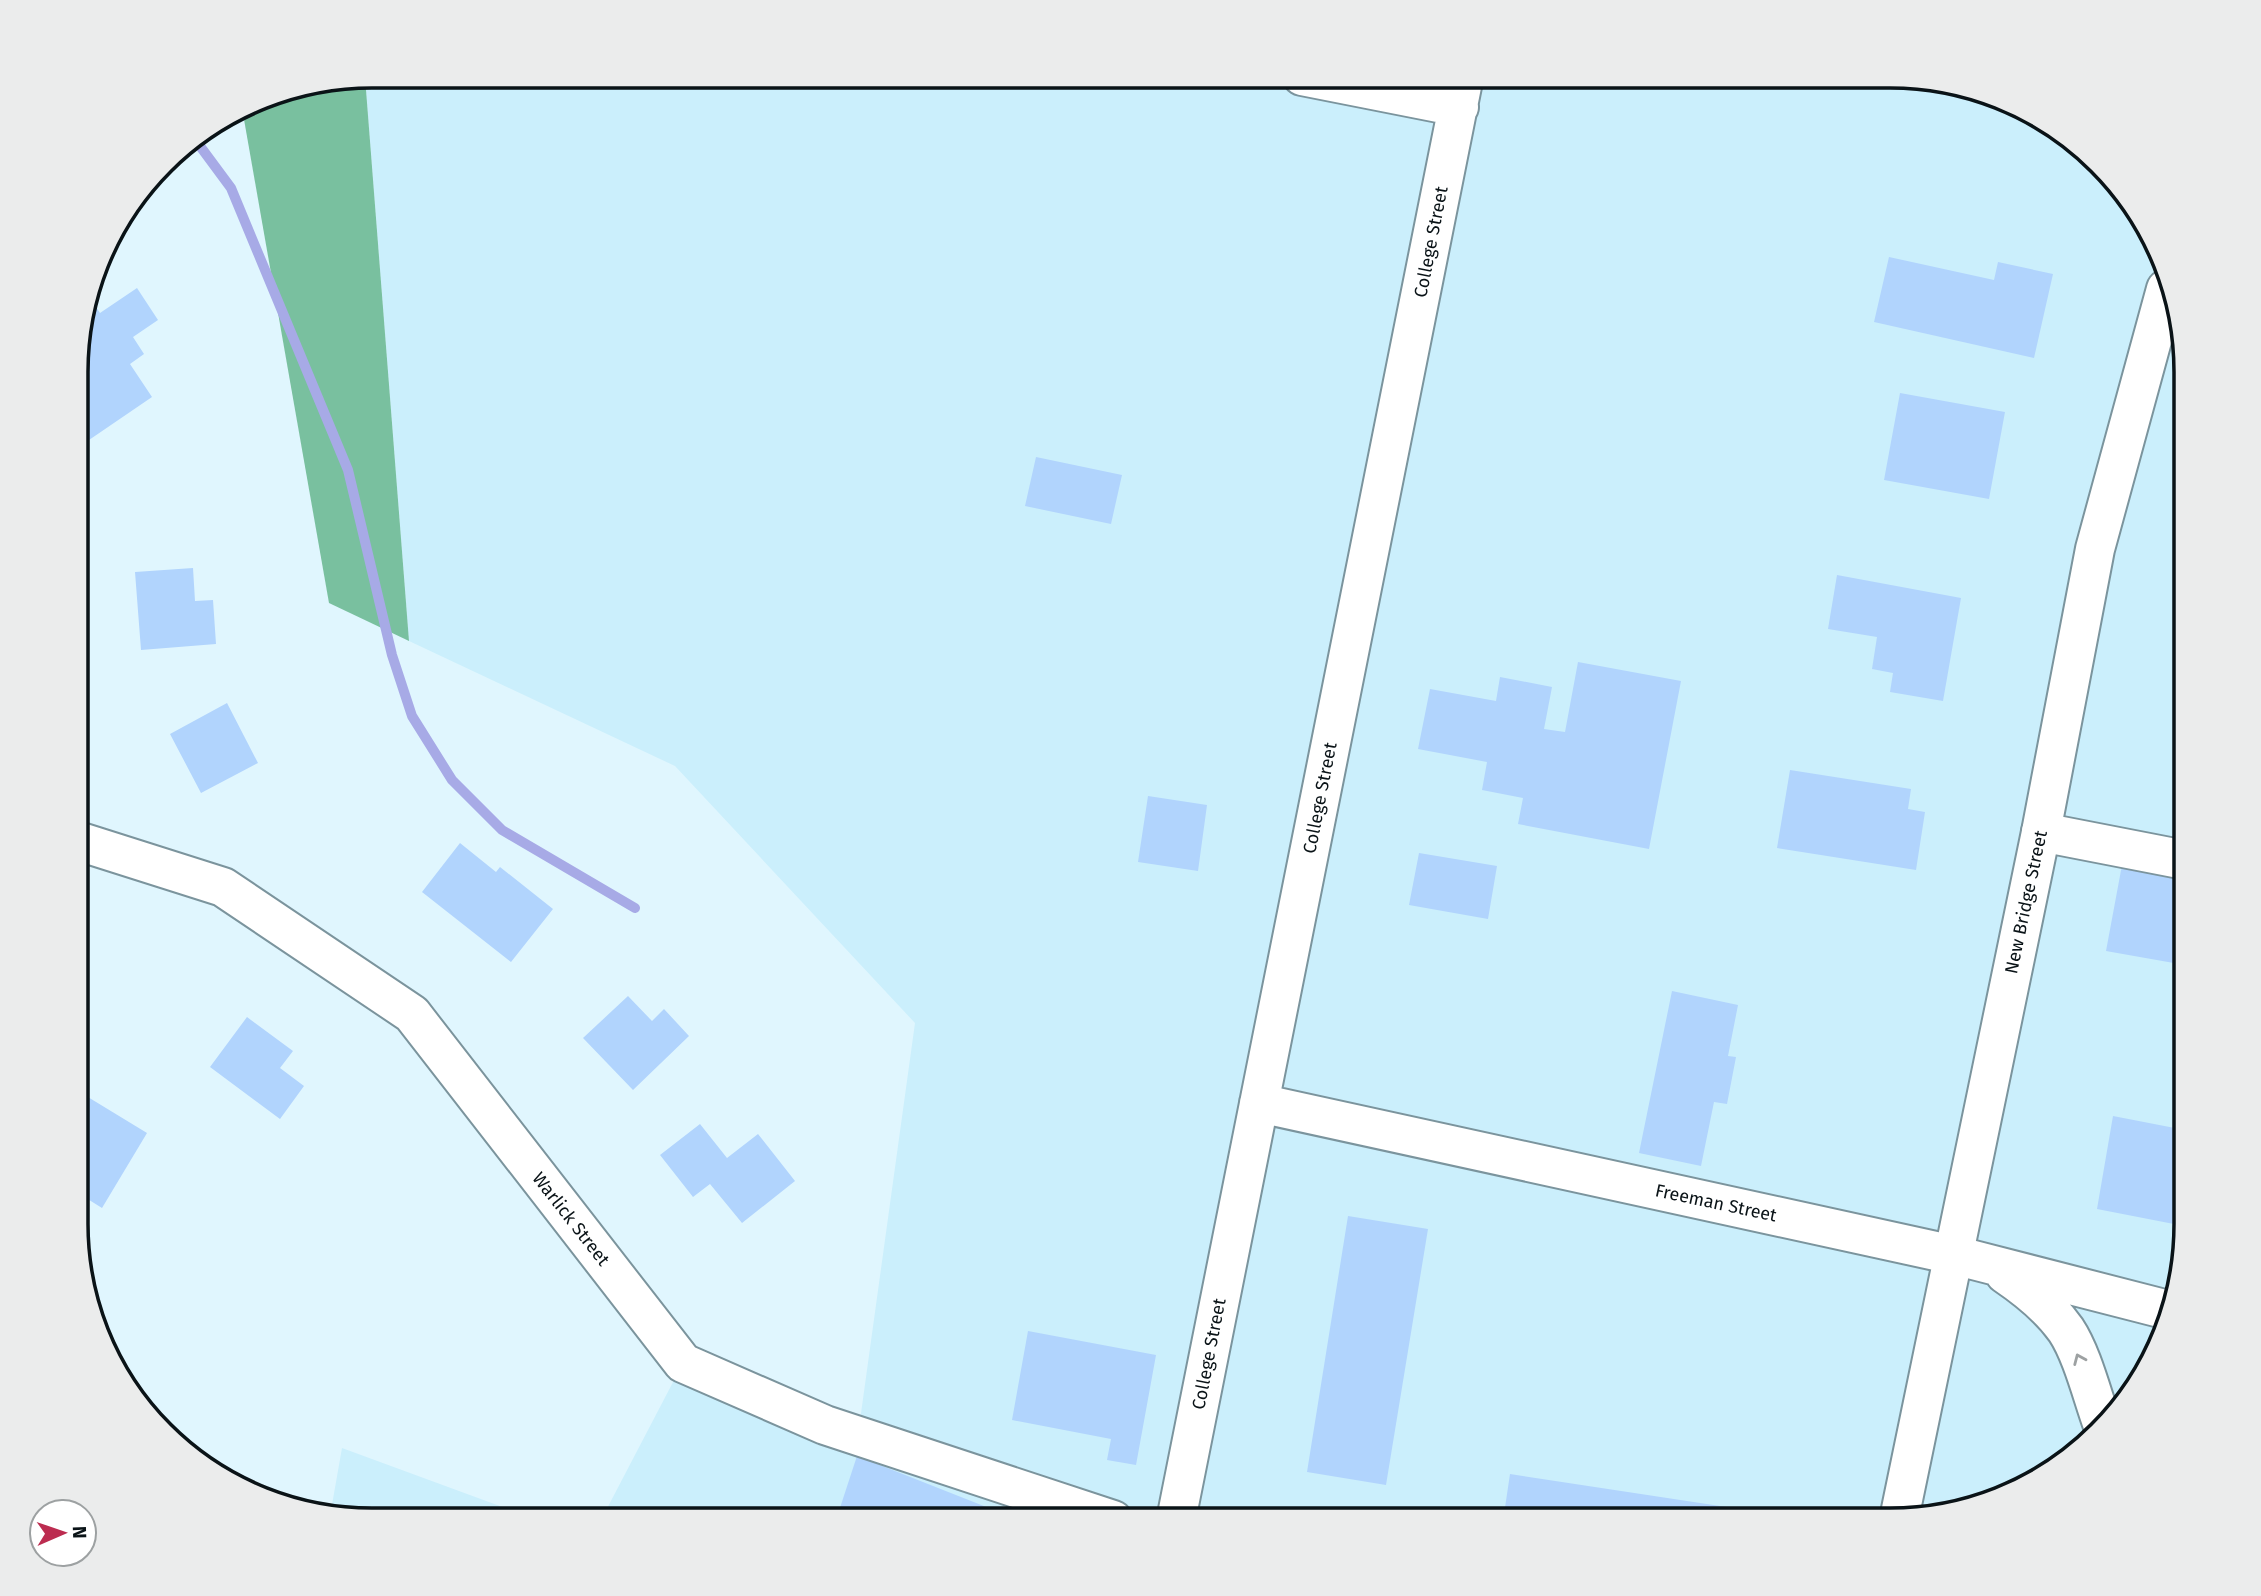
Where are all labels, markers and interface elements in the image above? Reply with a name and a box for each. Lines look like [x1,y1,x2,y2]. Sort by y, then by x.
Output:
street label: College Street [1409,184,1453,300]
street label: College Street [1298,740,1342,856]
street label: New Bridge Street [2000,828,2052,976]
street label: Warlick Street [528,1168,615,1271]
street label: Freeman Street [1653,1179,1779,1227]
street label: College Street [1187,1296,1231,1412]
one-way arrow [2073,1354,2087,1366]
north arrow [28,1498,98,1568]
text: N [68,1526,91,1539]

